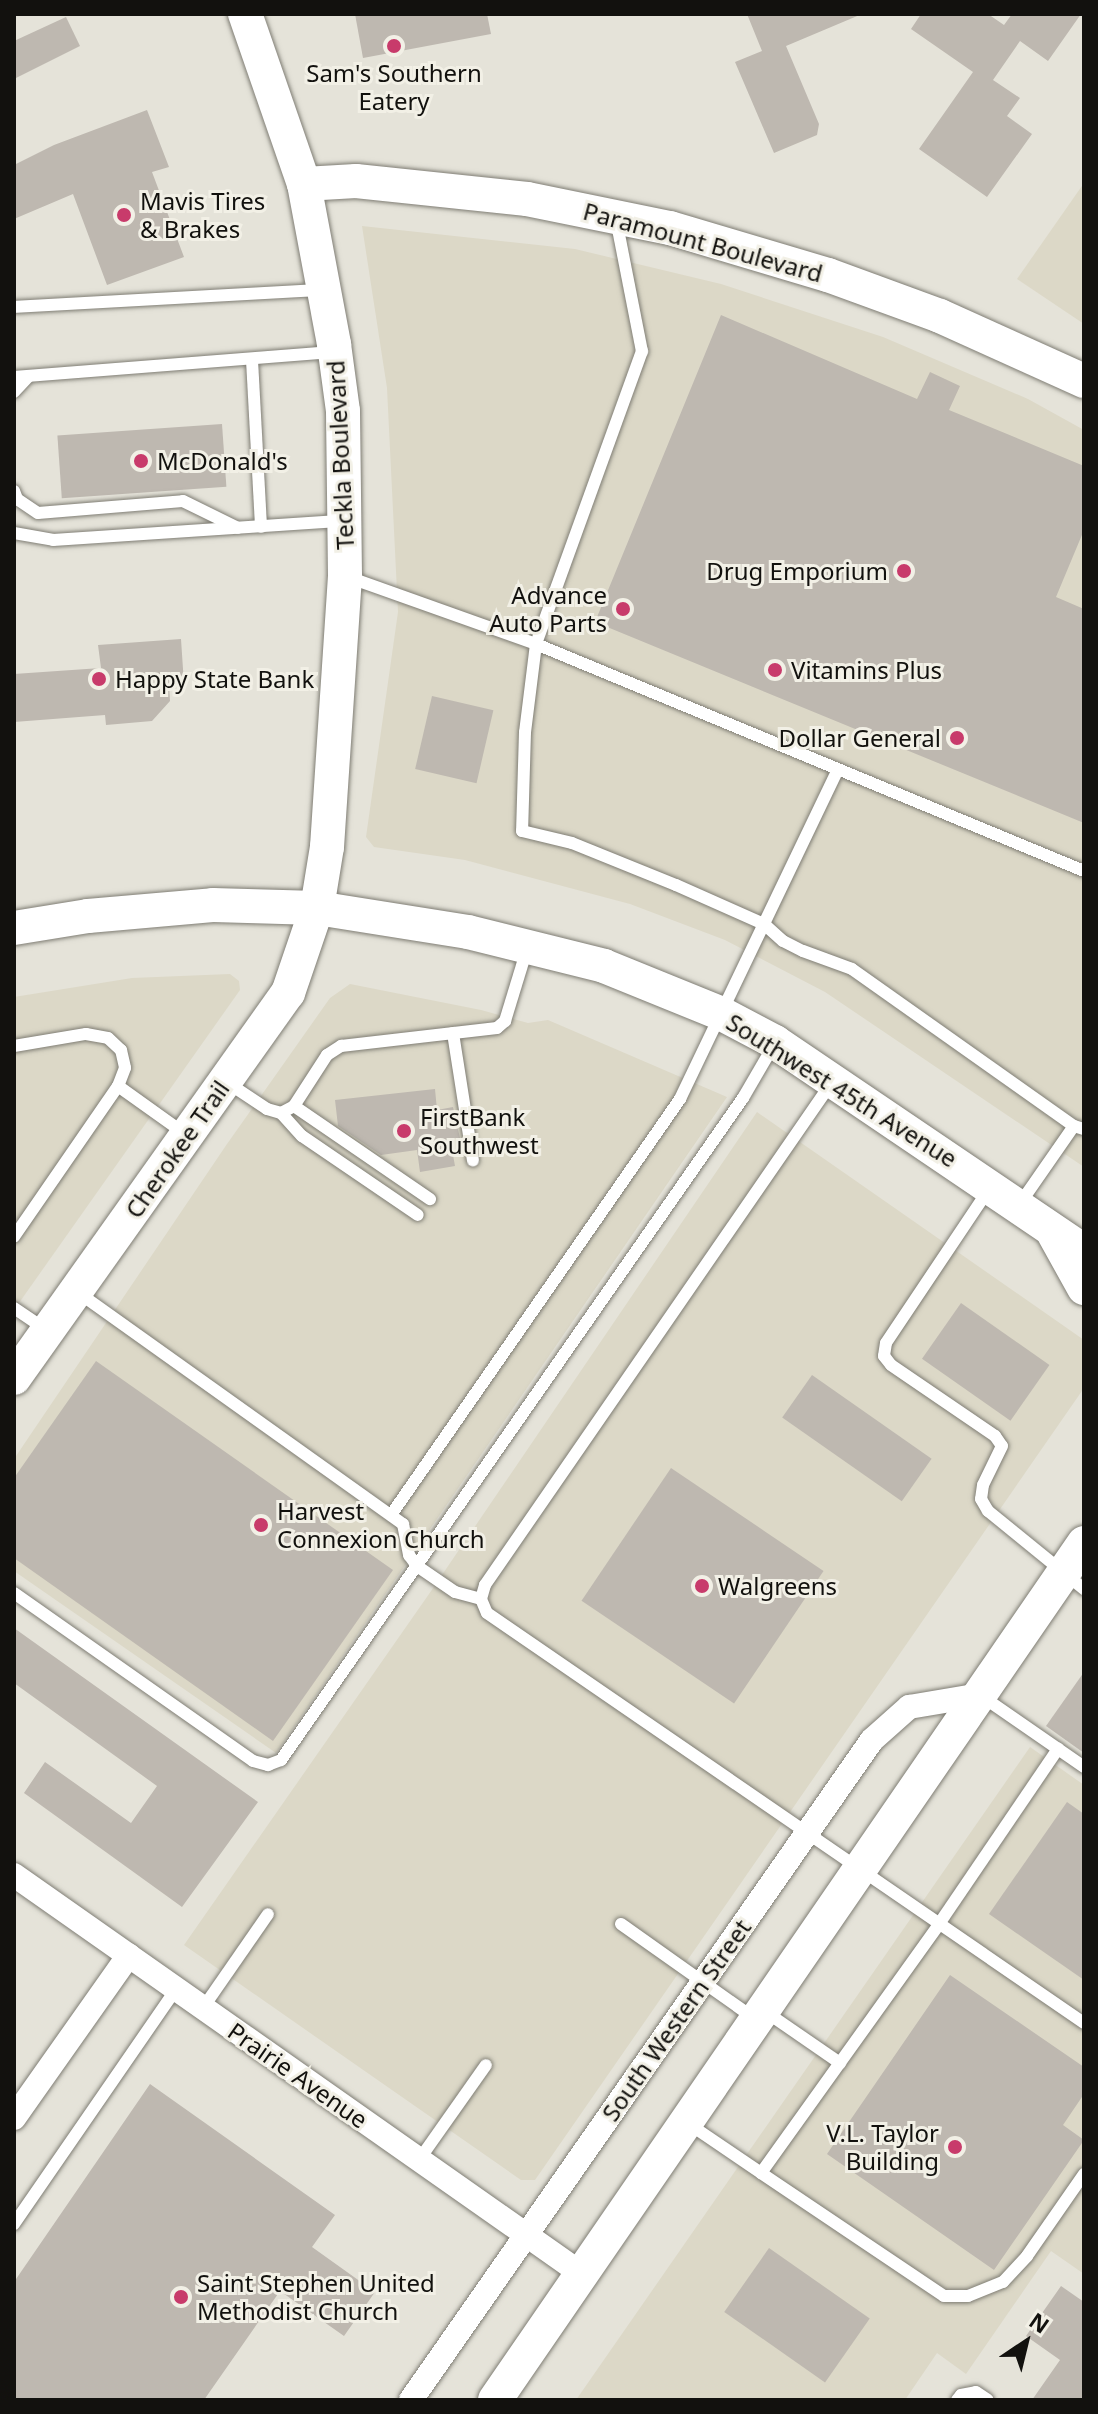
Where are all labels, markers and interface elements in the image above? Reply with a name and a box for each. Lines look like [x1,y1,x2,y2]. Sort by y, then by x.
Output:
marker: Sam's Southern Eatery [385,37,403,55]
place label: Sam's Southern Eatery [306,59,482,115]
place label: Mavis Tires & Brakes [140,187,265,243]
street label: Paramount Boulevard [580,196,826,288]
marker: Mavis Tires & Brakes [115,206,133,224]
street label: Teckla Boulevard [321,360,359,550]
place label: McDonald's [157,447,288,475]
marker: McDonald's [132,452,150,470]
place label: Drug Emporium [706,557,888,585]
marker: Drug Emporium [895,562,913,580]
place label: Advance Auto Parts [489,581,607,637]
marker: Advance Auto Parts [614,600,632,618]
place label: Vitamins Plus [791,656,942,684]
marker: Vitamins Plus [766,661,784,679]
place label: Happy State Bank [115,665,314,693]
marker: Happy State Bank [90,670,108,688]
place label: Dollar General [778,724,941,752]
marker: Dollar General [948,729,966,747]
street label: Southwest 45th Avenue [721,1007,963,1173]
street label: Cherokee Trail [119,1075,235,1223]
place label: FirstBank Southwest [420,1103,539,1159]
marker: FirstBank Southwest [395,1122,413,1140]
place label: Harvest Connexion Church [277,1497,485,1553]
marker: Harvest Connexion Church [252,1516,270,1534]
place label: Walgreens [718,1572,837,1600]
marker: Walgreens [693,1577,711,1595]
street label: South Western Street [596,1914,756,2126]
street label: Prairie Avenue [223,2016,373,2134]
place label: V.L. Taylor Building [826,2119,939,2175]
marker: V.L. Taylor Building [946,2138,964,2156]
place label: Saint Stephen United Methodist Church [197,2269,435,2325]
marker: Saint Stephen United Methodist Church [172,2288,190,2306]
north arrow [986,2302,1066,2382]
text: N [1024,2305,1056,2340]

